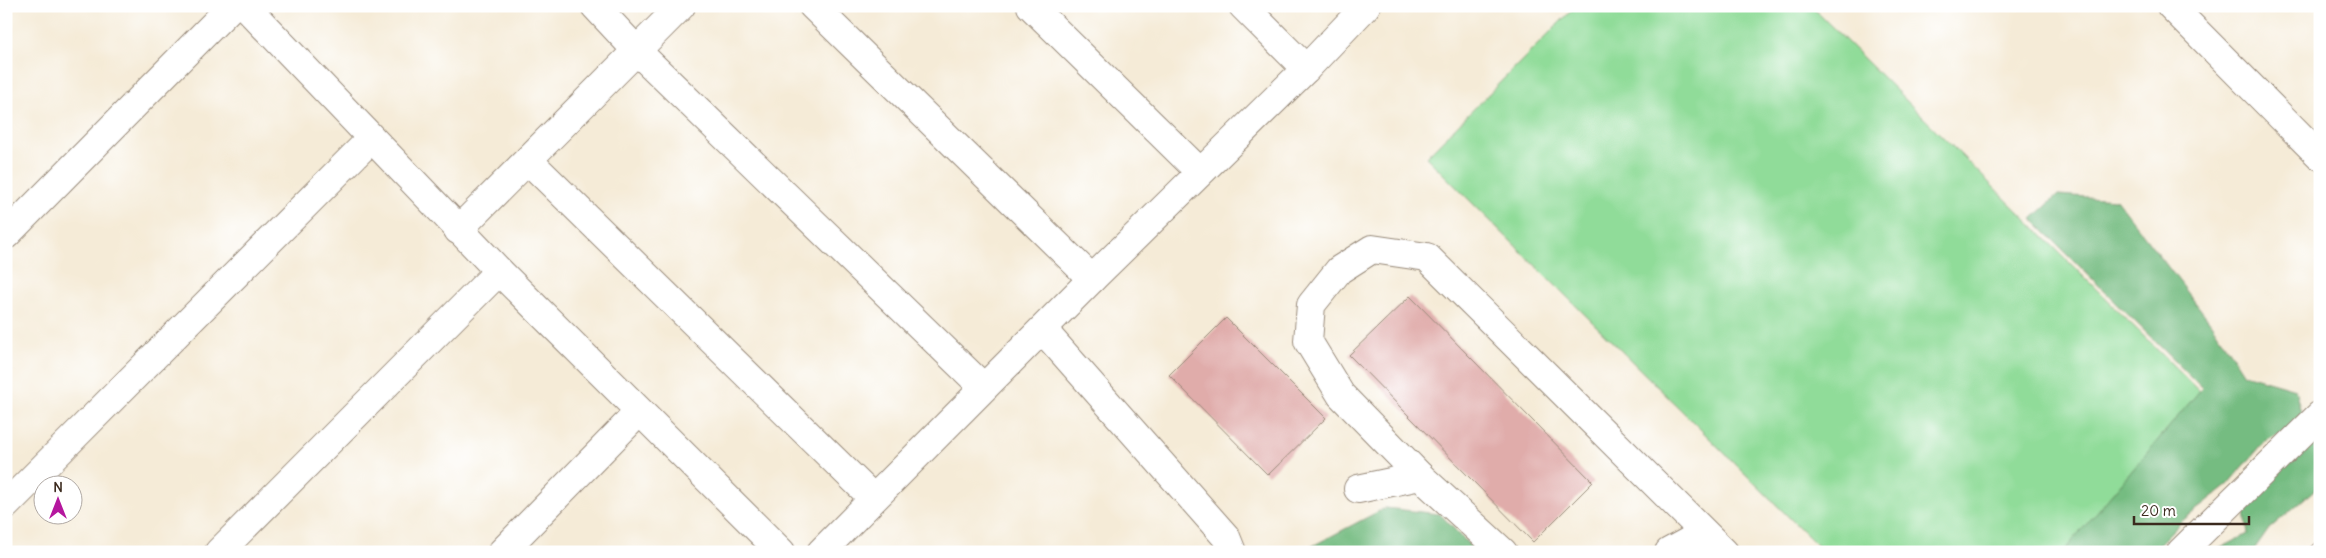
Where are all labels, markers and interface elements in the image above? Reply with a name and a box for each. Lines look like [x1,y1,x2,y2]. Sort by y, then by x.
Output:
north arrow [32,476,82,526]
text: N [53,478,63,496]
scale bar [2134,493,2248,525]
text: 20 m [2141,501,2176,520]

